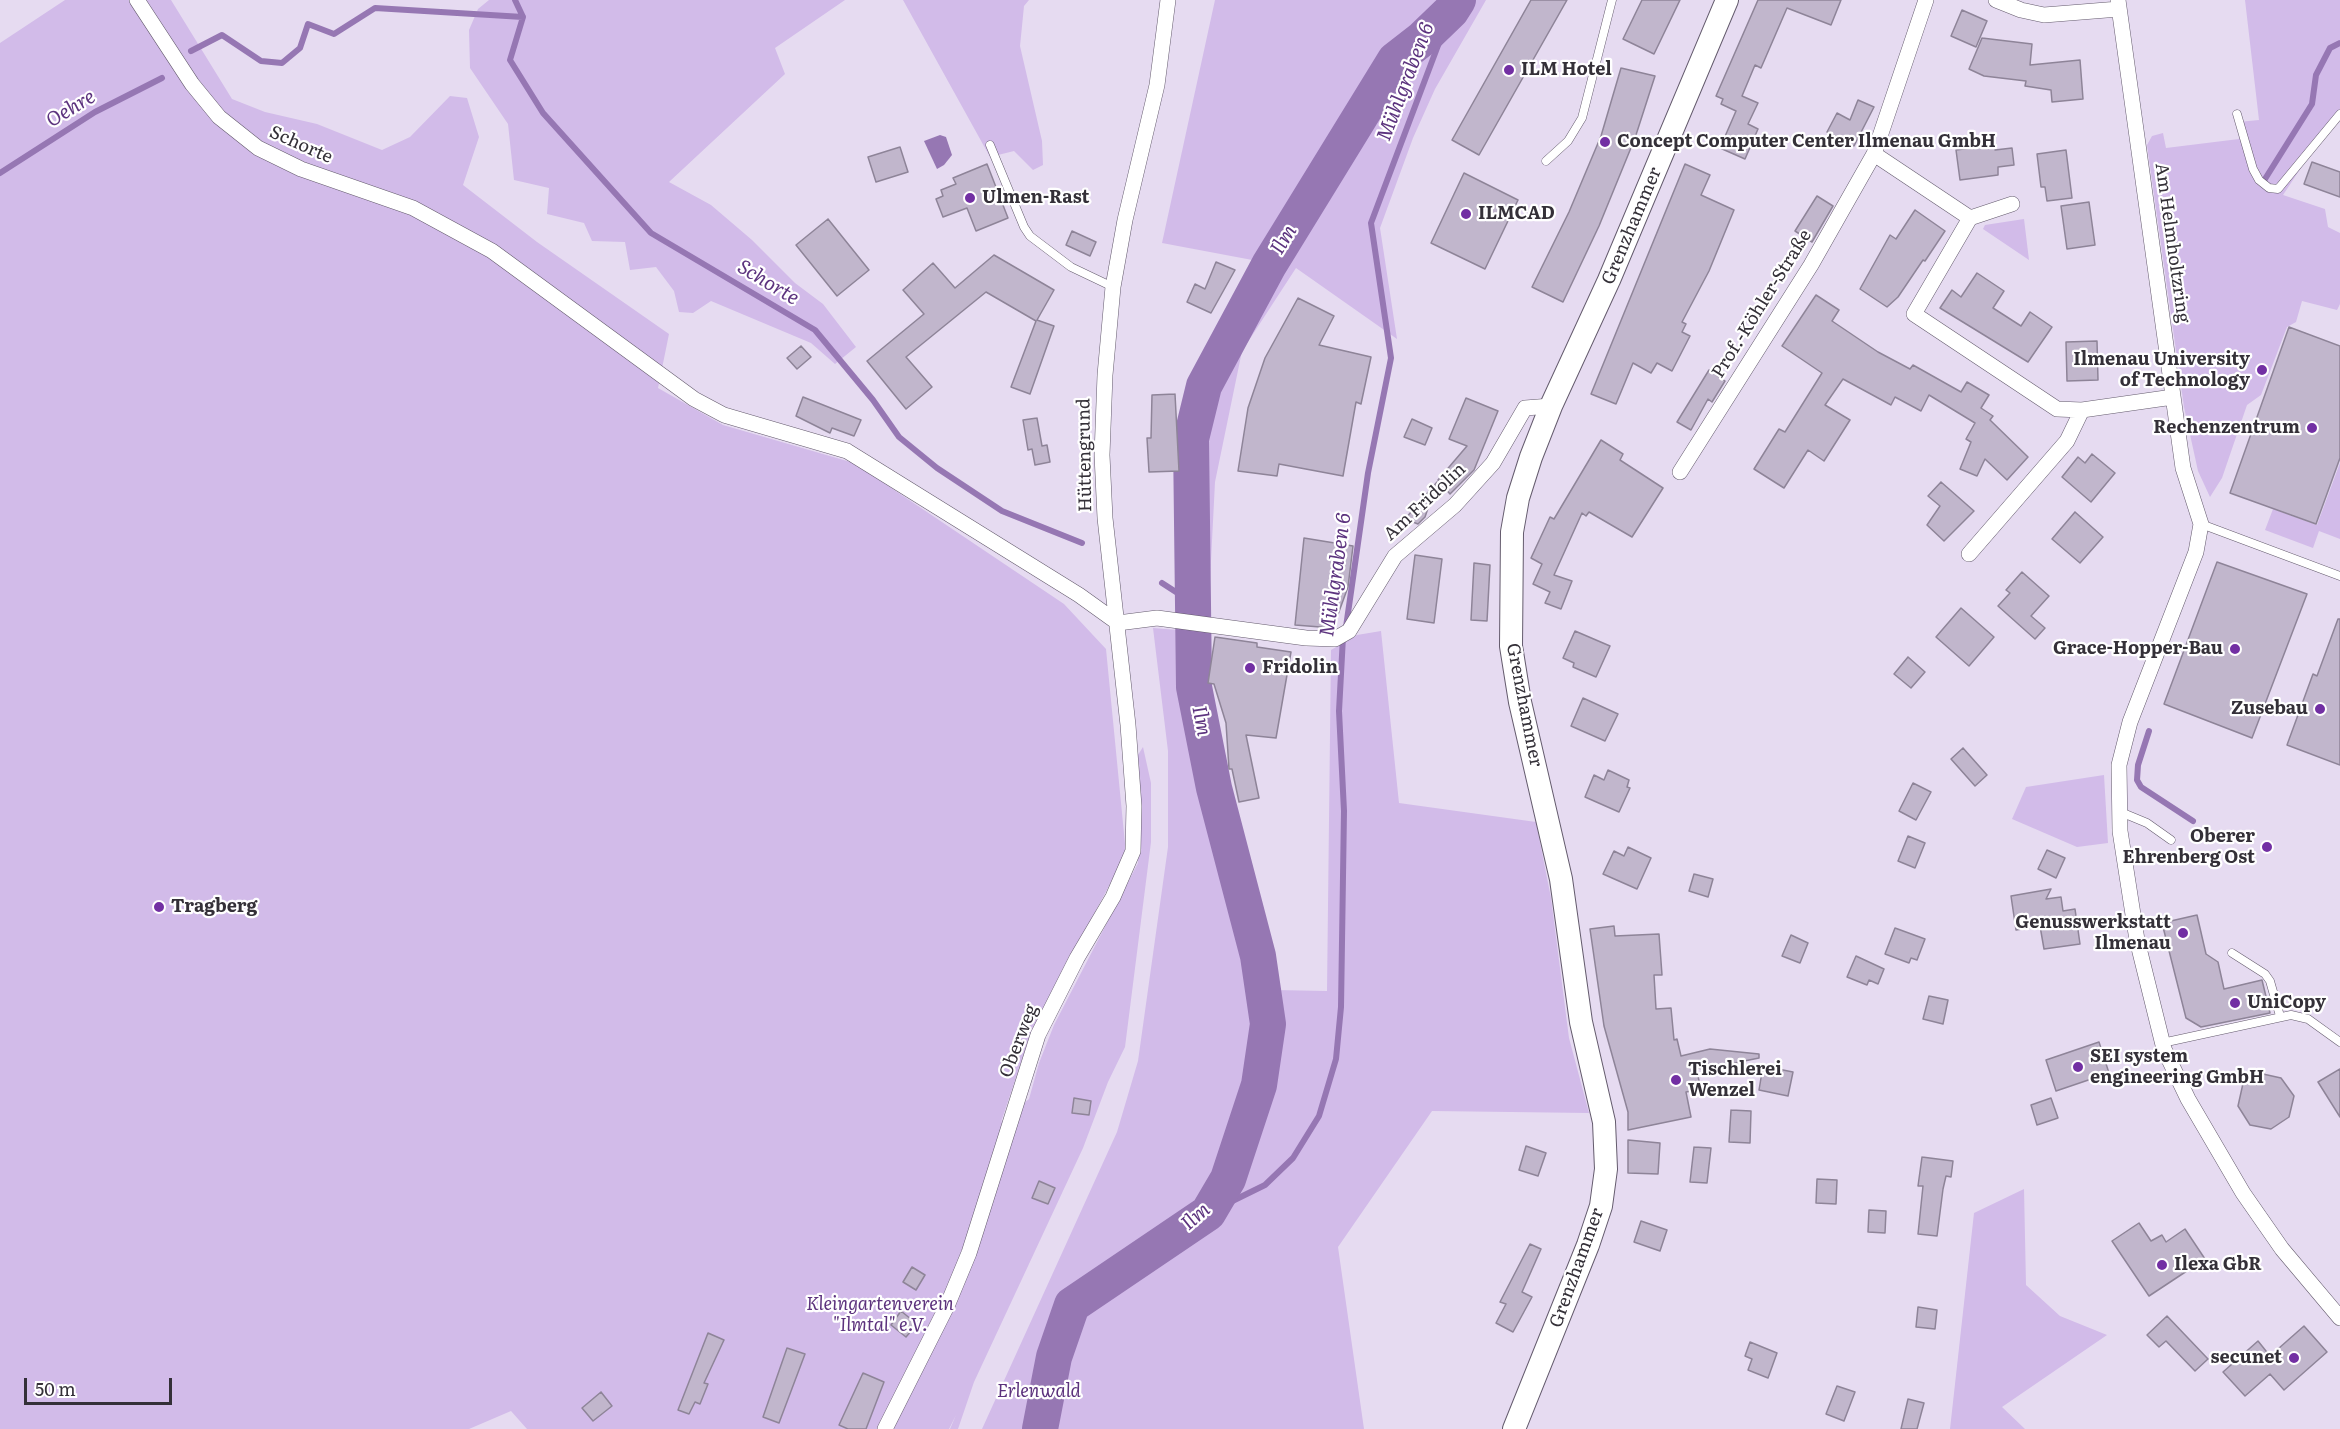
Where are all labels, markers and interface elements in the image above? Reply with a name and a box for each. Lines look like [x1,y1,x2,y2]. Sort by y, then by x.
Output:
water label: Mühlgraben 6 [1372,19,1440,145]
place label: ILM Hotel [1521,59,1612,81]
marker: ILM Hotel [1502,63,1516,77]
water label: Oehre [42,85,100,133]
street label: Schorte [266,122,336,168]
place label: Concept Computer Center Ilmenau GmbH [1617,131,1996,153]
marker: Concept Computer Center Ilmenau GmbH [1598,135,1612,149]
street label: Am Helmholtzring [2150,161,2194,325]
street label: Grenzhammer [1598,164,1666,288]
place label: Ulmen-Rast [982,187,1089,209]
marker: Ulmen-Rast [963,191,977,205]
place label: ILMCAD [1478,203,1555,225]
marker: ILMCAD [1459,207,1473,221]
water label: Ilm [1266,221,1302,259]
street label: Prof.-Köhler-Straße [1708,226,1816,382]
water label: Schorte [733,255,803,311]
place label: Ilmenau University of Technology [2073,349,2250,392]
marker: Ilmenau University of Technology [2255,363,2269,377]
street label: Hüttengrund [1073,398,1097,512]
place label: Rechenzentrum [2153,417,2300,439]
marker: Rechenzentrum [2305,421,2319,435]
street label: Am Fridolin [1380,459,1470,545]
water label: Mühlgraben 6 [1315,512,1357,638]
place label: Grace-Hopper-Bau [2053,638,2223,660]
street label: Grenzhammer [1501,641,1547,769]
marker: Grace-Hopper-Bau [2228,642,2242,656]
place label: Fridolin [1262,657,1338,679]
marker: Fridolin [1243,661,1257,675]
place label: Zusebau [2231,698,2308,720]
marker: Zusebau [2313,702,2327,716]
water label: Ilm [1186,704,1216,738]
place label: Oberer Ehrenberg Ost [2122,826,2255,868]
marker: Oberer Ehrenberg Ost [2260,840,2274,854]
place label: Tragberg [171,896,257,918]
marker: Tragberg [152,900,166,914]
place label: Genusswerkstatt Ilmenau [2015,912,2171,954]
marker: Genusswerkstatt Ilmenau [2176,926,2190,940]
place label: UniCopy [2247,992,2326,1014]
marker: UniCopy [2228,996,2242,1010]
street label: Oberweg [995,1001,1043,1081]
place label: SEI system engineering GmbH [2090,1046,2264,1088]
place label: Tischlerei Wenzel [1688,1059,1782,1102]
marker: SEI system engineering GmbH [2071,1060,2085,1074]
marker: Tischlerei Wenzel [1669,1073,1683,1087]
water label: Ilm [1177,1198,1215,1236]
street label: Grenzhammer [1545,1205,1609,1331]
place label: Ilexa GbR [2174,1254,2262,1276]
marker: Ilexa GbR [2155,1258,2169,1272]
park label: Kleingartenverein "Ilmtal" e.V. [806,1294,954,1336]
place label: secunet [2211,1347,2282,1369]
marker: secunet [2287,1351,2301,1365]
scale bar [27,1366,176,1404]
text: 50 m [35,1375,76,1402]
park label: Erlenwald [997,1381,1081,1403]

